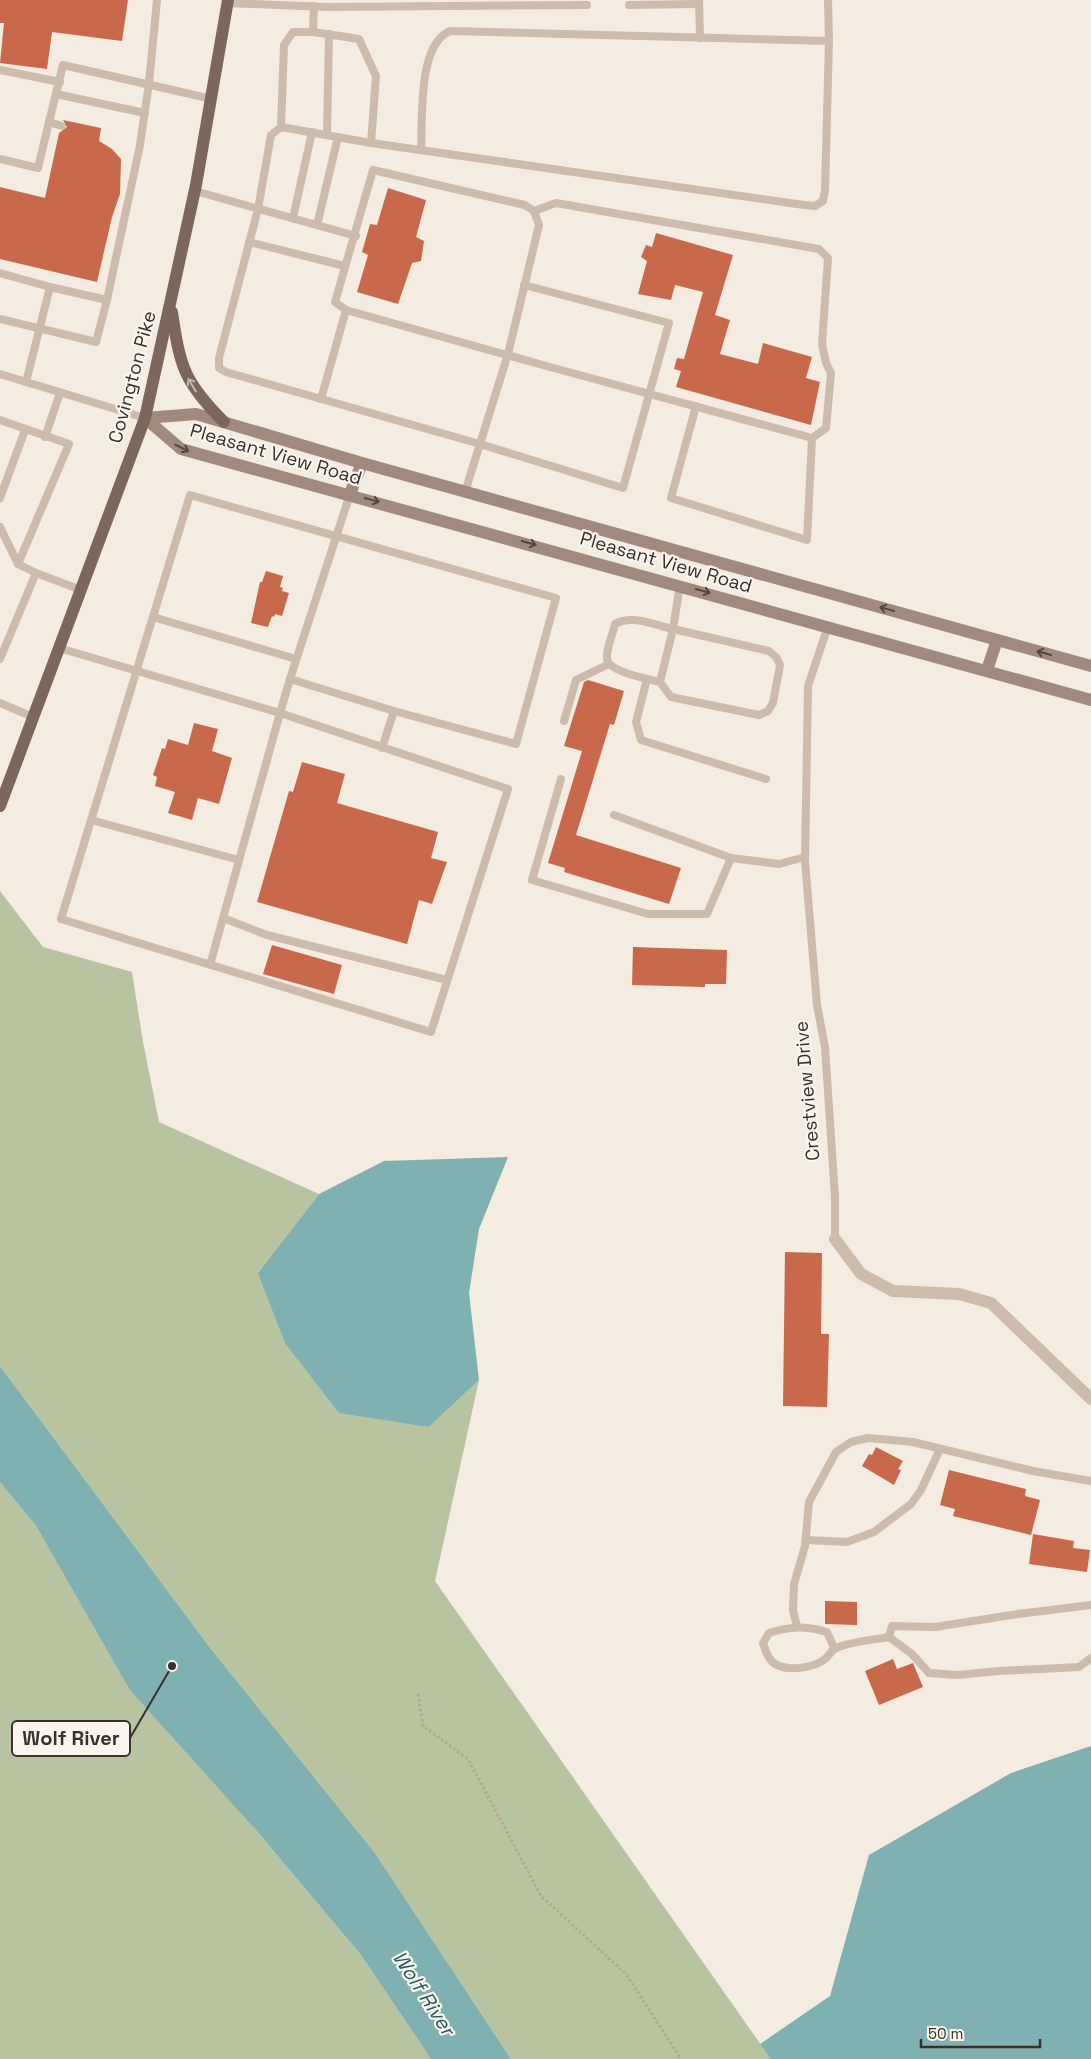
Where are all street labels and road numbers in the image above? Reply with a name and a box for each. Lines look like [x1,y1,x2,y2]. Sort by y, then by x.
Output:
street label: Covington Pike [102,308,162,446]
street label: Pleasant View Road [187,417,365,491]
street label: Pleasant View Road [577,525,755,599]
street label: Crestview Drive [788,1020,826,1162]

